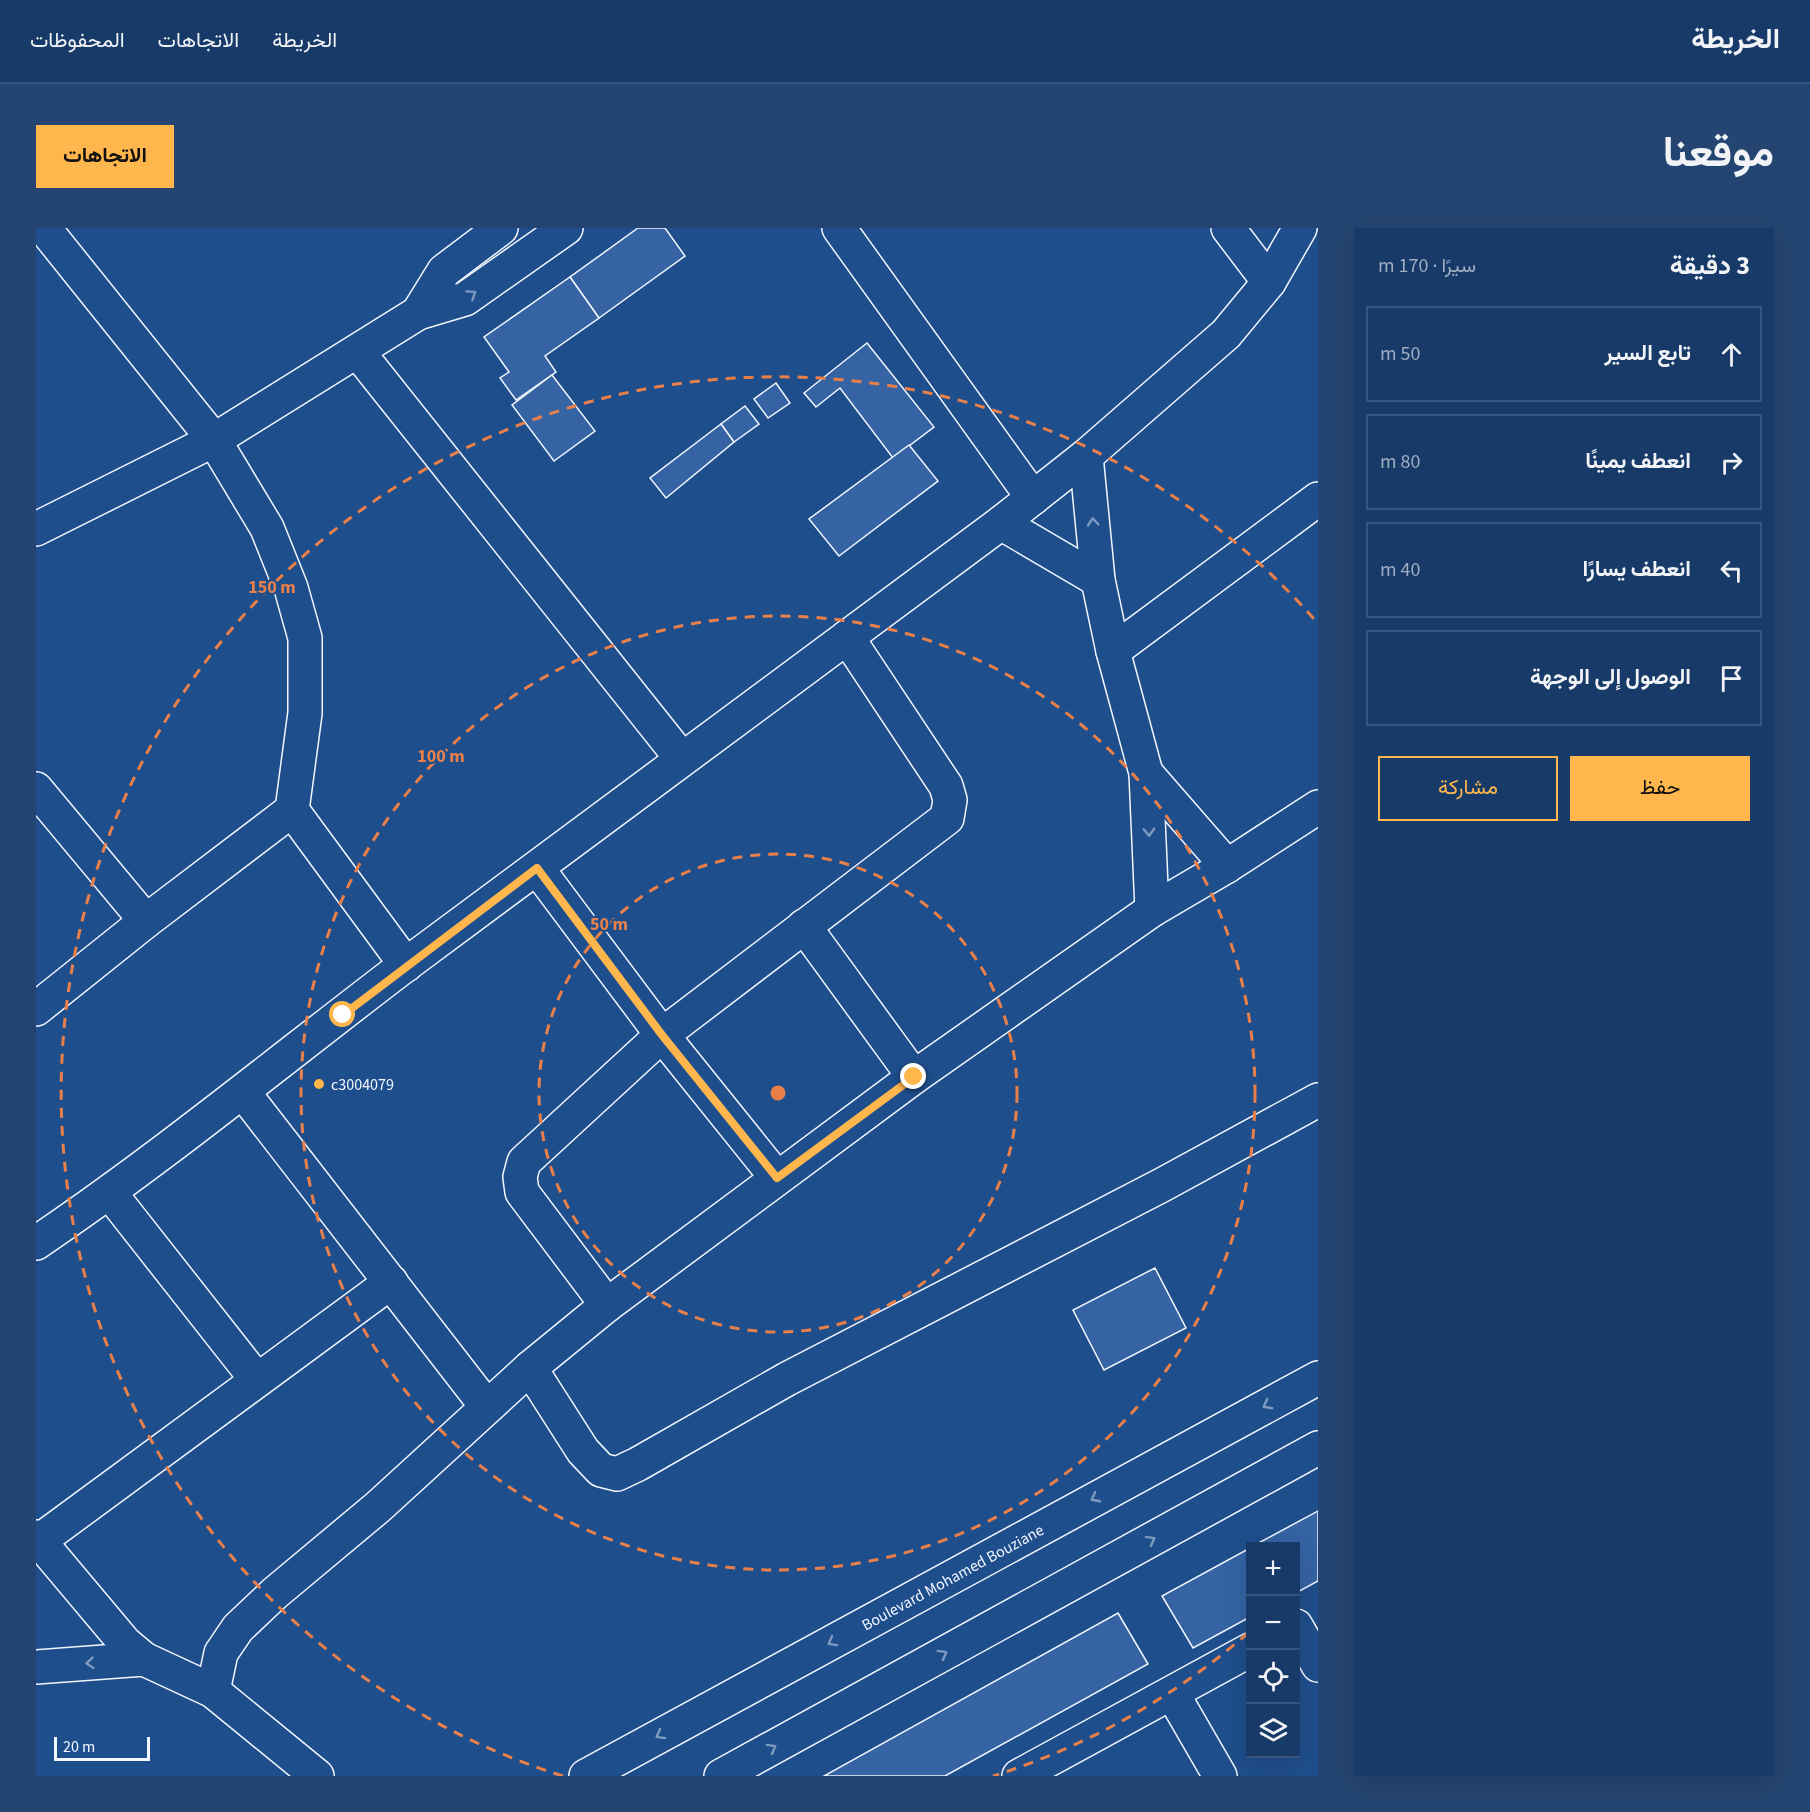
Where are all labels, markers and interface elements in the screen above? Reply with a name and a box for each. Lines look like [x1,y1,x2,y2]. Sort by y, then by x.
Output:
text: الخريطة [1691,19,1780,59]
text: المحفوظات [30,25,125,55]
text: الاتجاهات [158,25,239,55]
text: الخريطة [272,25,337,55]
text: موقعنا [1663,123,1774,183]
button: الاتجاهات [36,125,174,188]
text: 3 دقيقة [1670,247,1750,284]
text: سيرًا · 170 m [1378,252,1476,280]
one-way arrow [466,290,477,301]
text: تابع السير [1605,337,1691,369]
icon: ahead [1715,338,1748,371]
text: 50 m [1380,340,1420,368]
text: انعطف يمينًا [1585,445,1691,477]
icon: right [1715,446,1748,479]
text: 80 m [1380,448,1420,476]
one-way arrow [1087,518,1100,527]
text: انعطف يسارًا [1582,553,1691,585]
icon: left [1715,554,1748,587]
text: 40 m [1380,556,1420,584]
text: 150 m [248,575,296,600]
text: الوصول إلى الوجهة [1530,661,1691,693]
icon: arrive [1715,662,1748,695]
text: 100 m [417,744,465,769]
button: مشاركة [1378,756,1558,821]
button: حفظ [1570,756,1750,821]
one-way arrow [1142,827,1155,836]
text: 50 m [590,912,628,937]
route start [329,1001,355,1027]
route end [900,1063,926,1089]
place label: c3004079 [331,1074,394,1096]
marker: c3004079 [312,1077,326,1091]
centre of rings [768,1083,788,1103]
one-way arrow [1262,1398,1273,1409]
one-way arrow [1091,1491,1101,1502]
street label: Boulevard Mohamed Bouziane [858,1519,1048,1636]
one-way arrow [1144,1536,1155,1547]
map controls [1246,1542,1300,1758]
button: + [1246,1542,1300,1596]
button: − [1246,1596,1300,1650]
one-way arrow [827,1635,838,1646]
one-way arrow [937,1650,947,1661]
button: locate [1246,1650,1300,1704]
one-way arrow [86,1656,95,1669]
button: layers [1246,1704,1300,1758]
one-way arrow [656,1728,667,1739]
scale bar [54,1734,150,1762]
text: 20 m [63,1736,95,1758]
one-way arrow [766,1744,776,1755]

